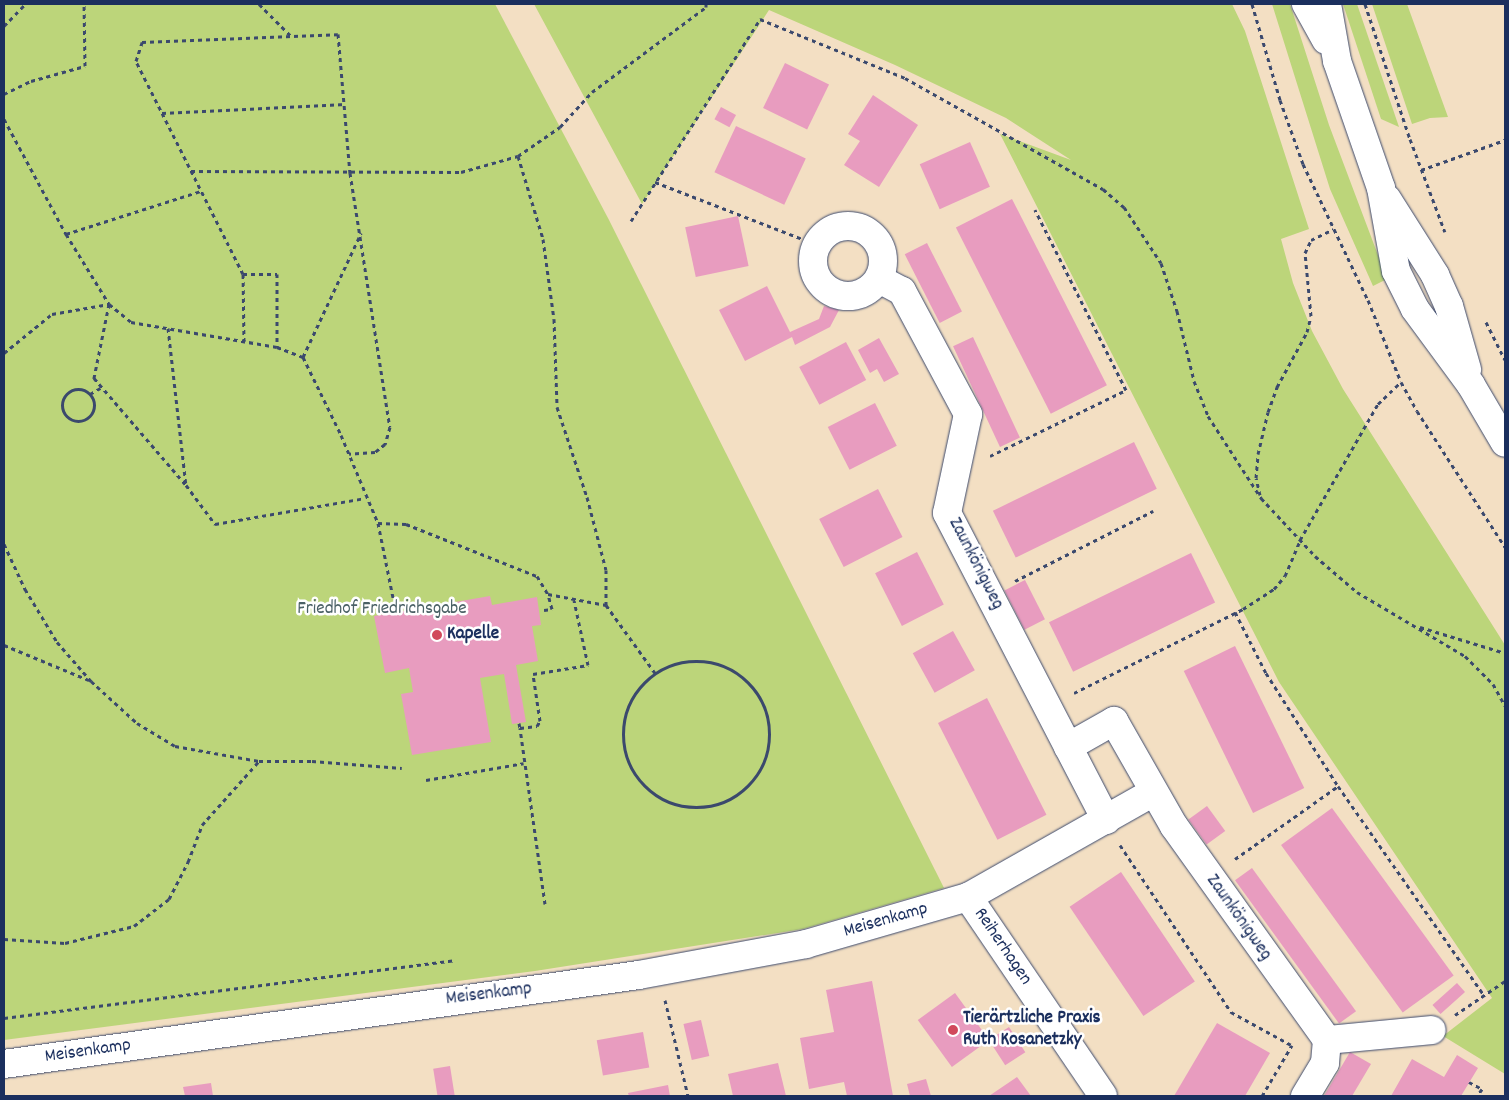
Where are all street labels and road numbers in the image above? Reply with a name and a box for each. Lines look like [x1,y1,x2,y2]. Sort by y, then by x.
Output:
street label: Zaunkönigweg [942,514,1008,614]
street label: Zaunkönigweg [1200,871,1276,965]
street label: Meisenkamp [841,898,931,944]
street label: Reiherhagen [968,904,1036,990]
street label: Meisenkamp [445,978,533,1012]
street label: Meisenkamp [44,1035,132,1069]

